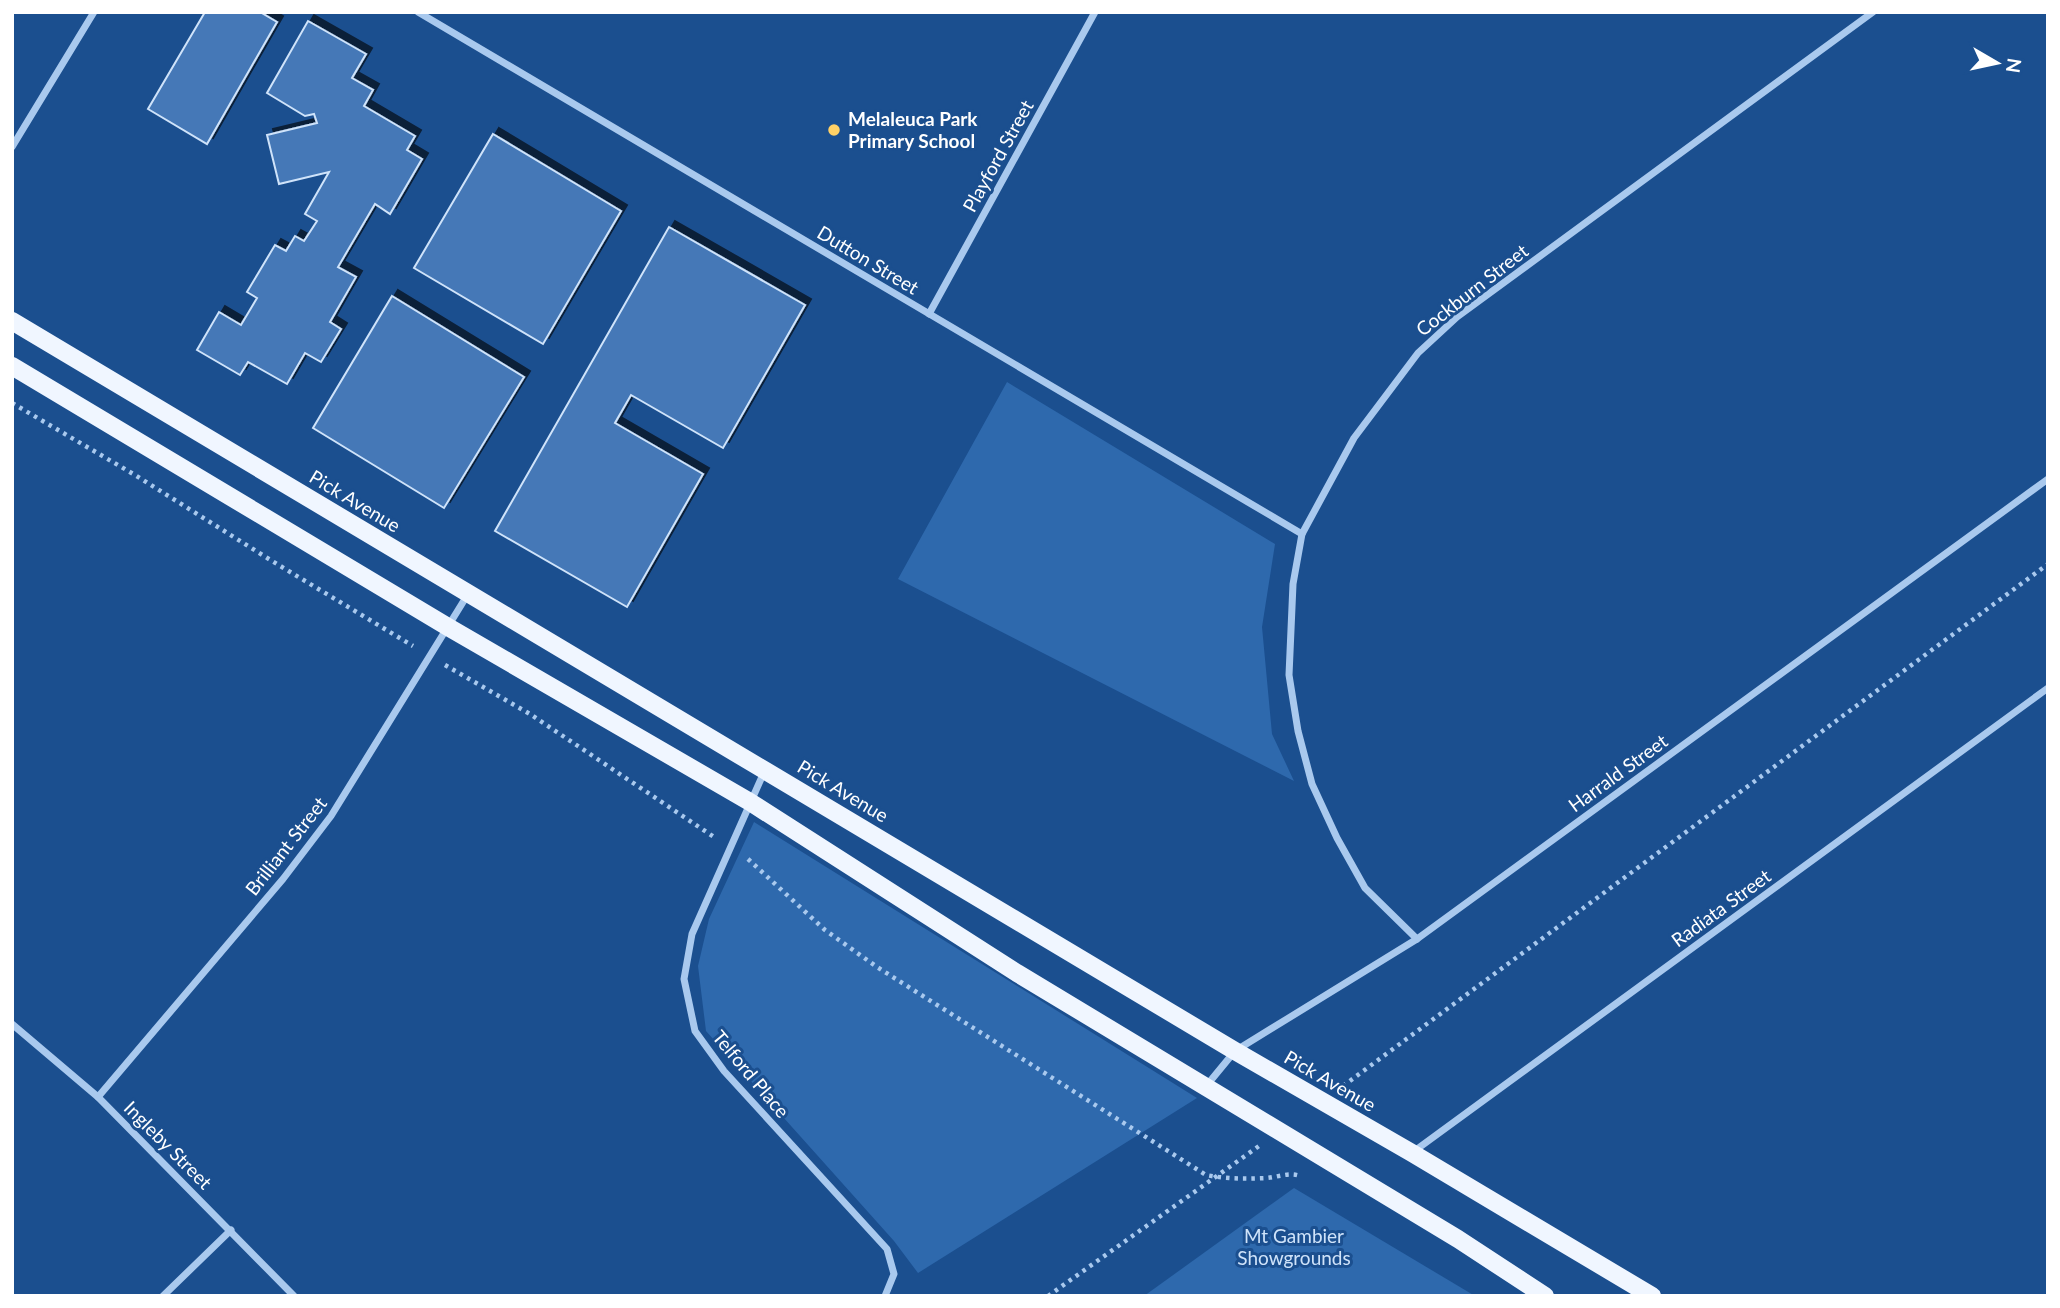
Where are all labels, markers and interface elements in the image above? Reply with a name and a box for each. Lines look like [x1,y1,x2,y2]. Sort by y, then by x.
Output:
north arrow [1962,28,2032,98]
text: N [2002,57,2027,75]
street label: Playford Street [957,96,1038,216]
place label: Melaleuca Park Primary School [848,107,978,152]
marker: Melaleuca Park Primary School [826,122,842,138]
street label: Dutton Street [813,220,923,299]
street label: Cockburn Street [1411,239,1532,340]
street label: Pick Avenue [306,465,405,537]
street label: Harrald Street [1564,729,1672,816]
street label: Pick Avenue [794,755,893,827]
street label: Brilliant Street [240,792,331,900]
street label: Radiata Street [1667,864,1775,951]
street label: Telford Place [708,1025,795,1122]
street label: Pick Avenue [1280,1045,1380,1116]
street label: Ingleby Street [120,1096,217,1193]
park label: Mt Gambier Showgrounds [1237,1224,1351,1269]

